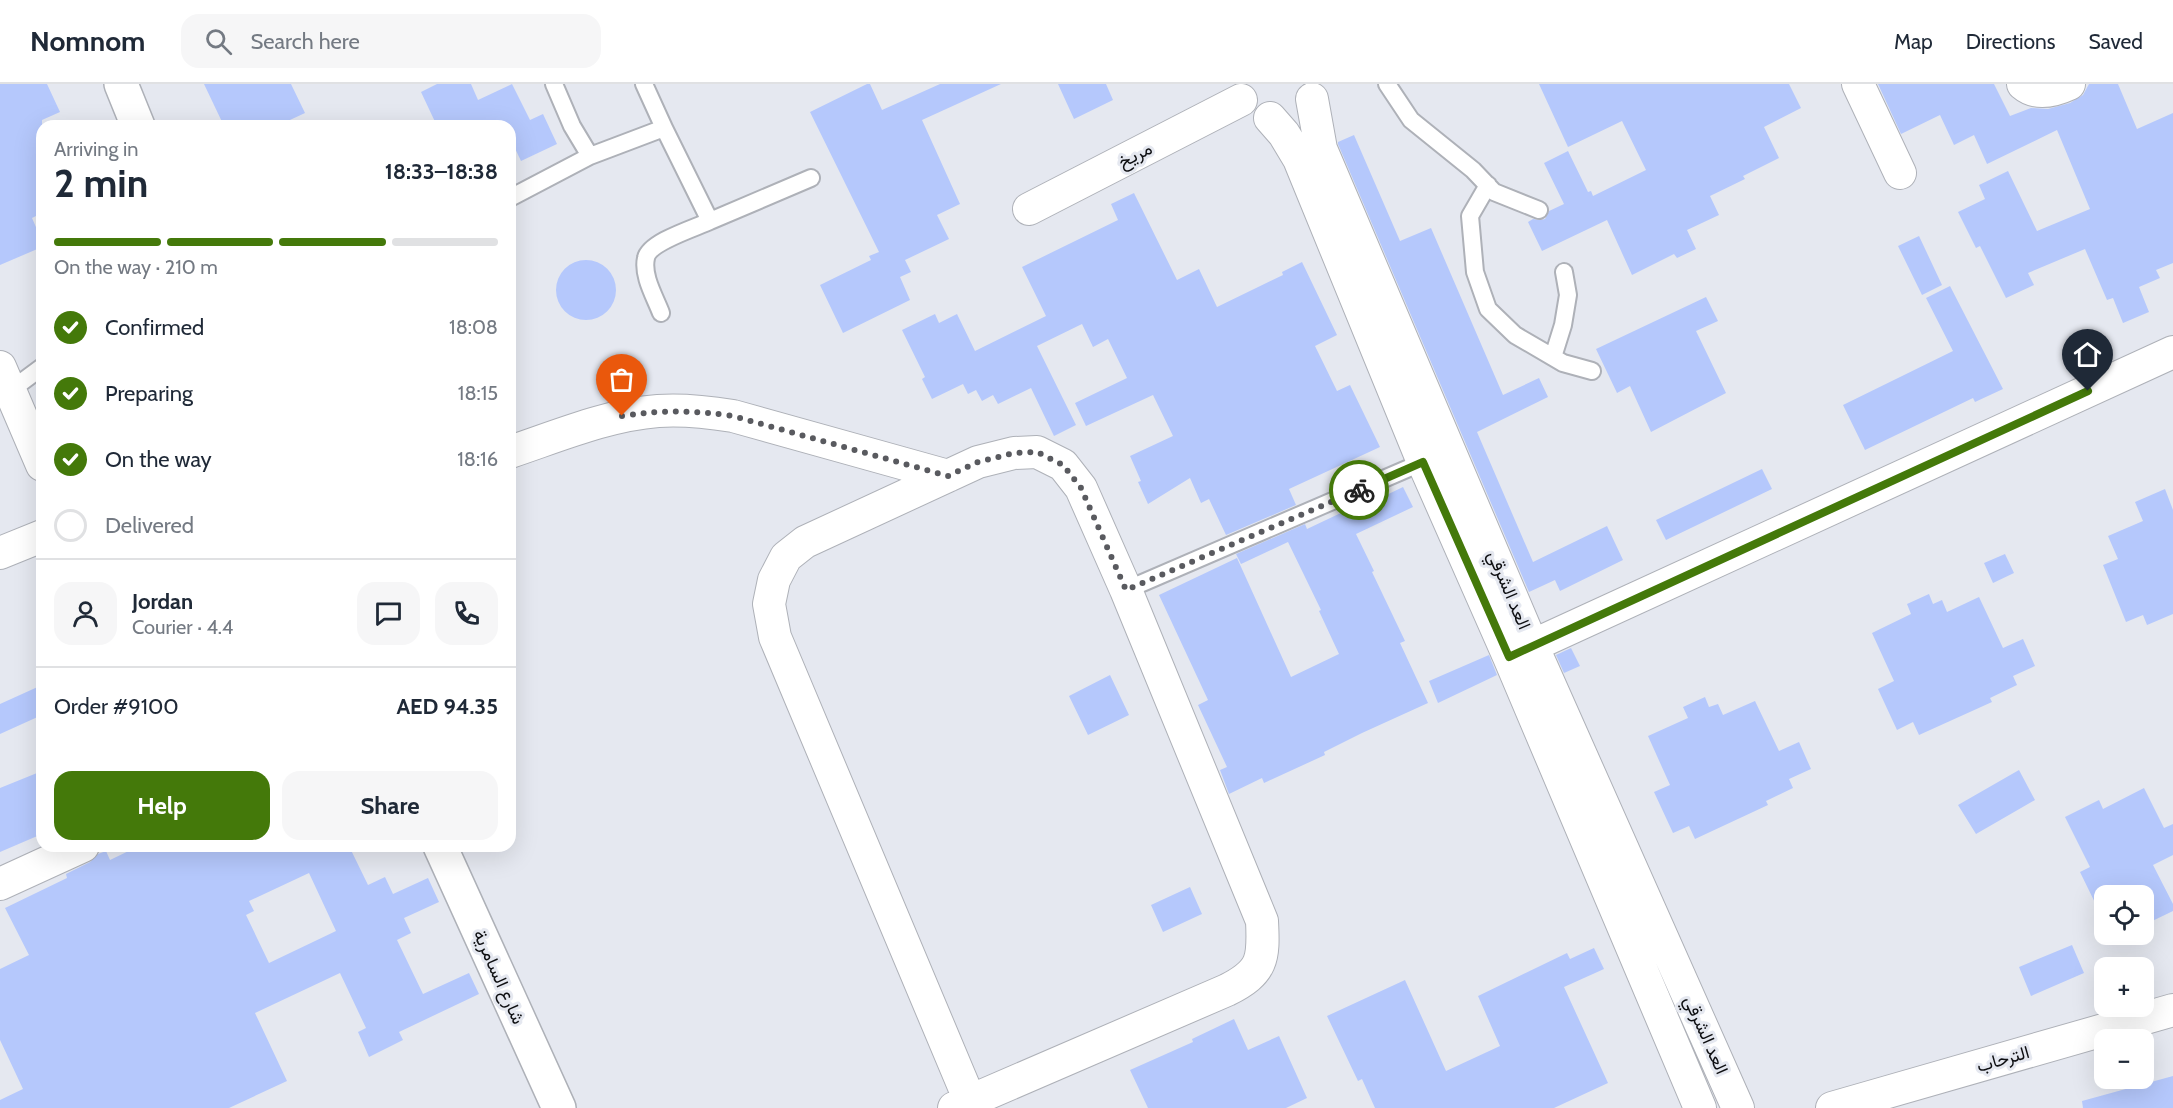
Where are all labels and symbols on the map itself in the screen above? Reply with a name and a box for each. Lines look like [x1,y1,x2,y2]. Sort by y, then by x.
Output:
street label: مريخ [1114,137,1156,174]
pin [2062,329,2113,391]
pin [596,354,647,416]
courier [1329,460,1389,520]
street label: العد الشرقي [1479,547,1535,634]
street label: شارع السامرية [467,926,530,1028]
street label: العد الشرقي [1675,992,1733,1079]
street label: الترحاب [1974,1041,2032,1077]

